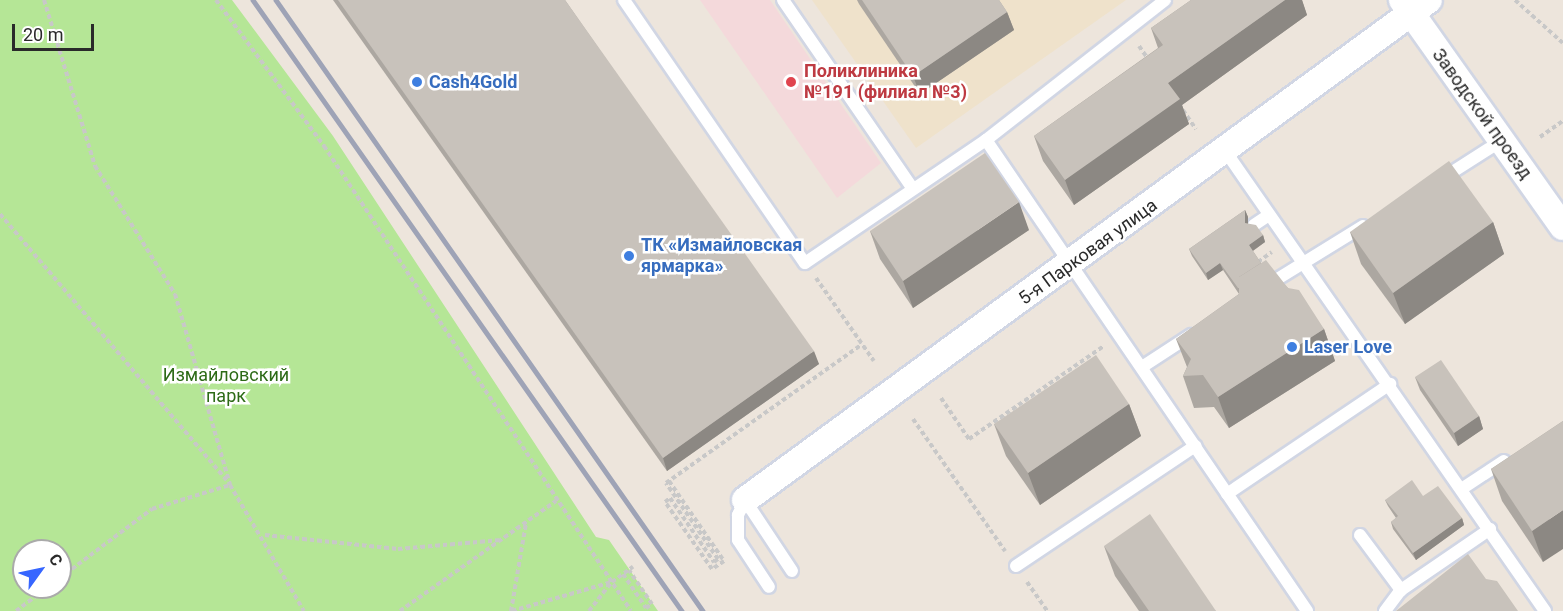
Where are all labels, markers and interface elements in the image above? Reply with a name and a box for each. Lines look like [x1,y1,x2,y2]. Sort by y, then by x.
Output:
scale bar [15,12,98,50]
text: 20 m [23,24,63,45]
street label: Заводской проезд [1428,45,1536,183]
place label: Поликлиника №191 (филиал №3) [804,61,967,104]
place label: Cash4Gold [429,71,517,93]
marker: Поликлиника №191 (филиал №3) [782,73,800,91]
marker: Cash4Gold [410,75,424,89]
street label: 5-я Парковая улица [1015,195,1161,309]
place label: ТК «Измайловская ярмарка» [641,235,802,278]
marker: ТК «Измайловская ярмарка» [622,249,636,263]
place label: Laser Love [1304,336,1392,358]
marker: Laser Love [1285,340,1299,354]
park label: Измайловский парк [163,365,289,407]
north arrow [12,539,72,599]
text: С [45,550,67,570]

